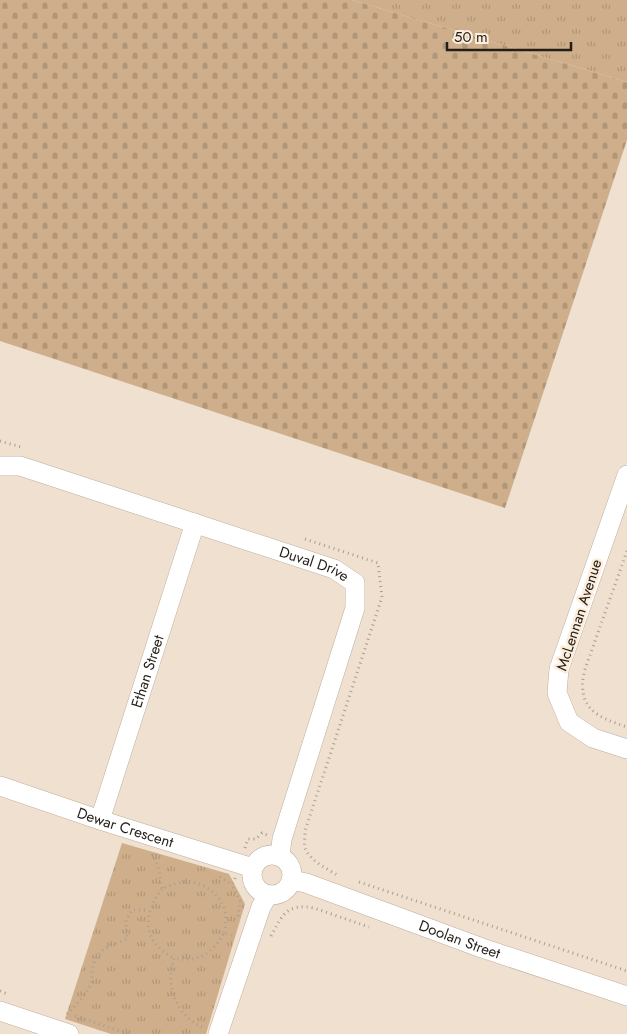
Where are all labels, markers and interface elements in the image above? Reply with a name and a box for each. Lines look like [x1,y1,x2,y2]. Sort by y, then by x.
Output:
scale bar [447,20,571,52]
text: 50 m [454,26,488,48]
street label: Duval Drive [276,541,354,587]
street label: McLennan Avenue [551,556,607,674]
street label: Ethan Street [126,632,170,711]
street label: Dewar Crescent [74,802,177,854]
street label: Doolan Street [416,915,504,964]

